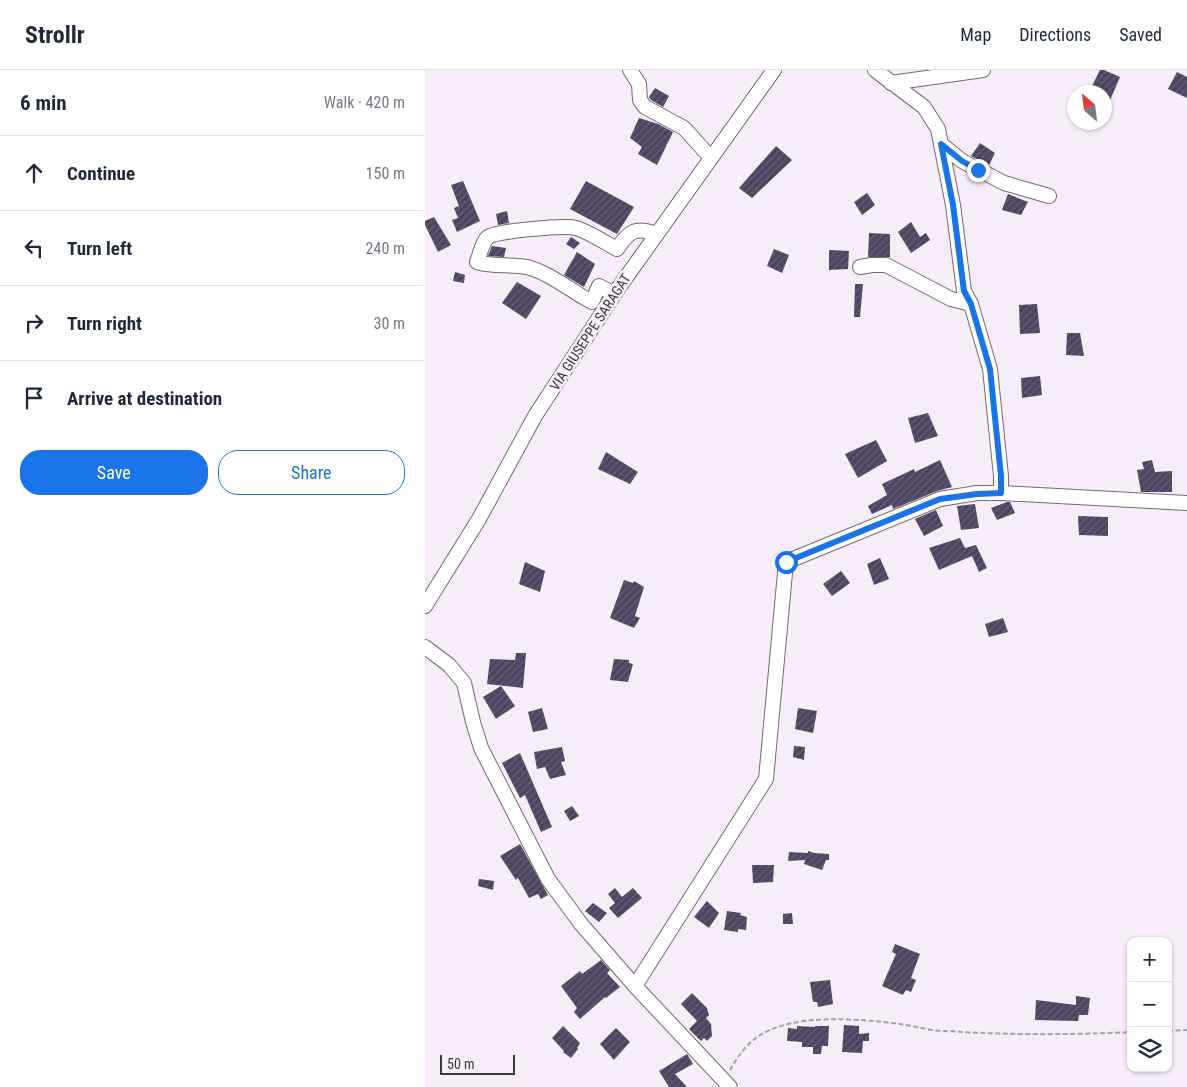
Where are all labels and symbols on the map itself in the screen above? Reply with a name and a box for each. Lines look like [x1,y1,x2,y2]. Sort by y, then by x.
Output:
north arrow [1067,85,1112,130]
route end [967,159,990,182]
street label: VIA GIUSEPPE SARAGAT [546,271,634,393]
route start [775,551,798,574]
scale bar [440,1052,515,1075]

